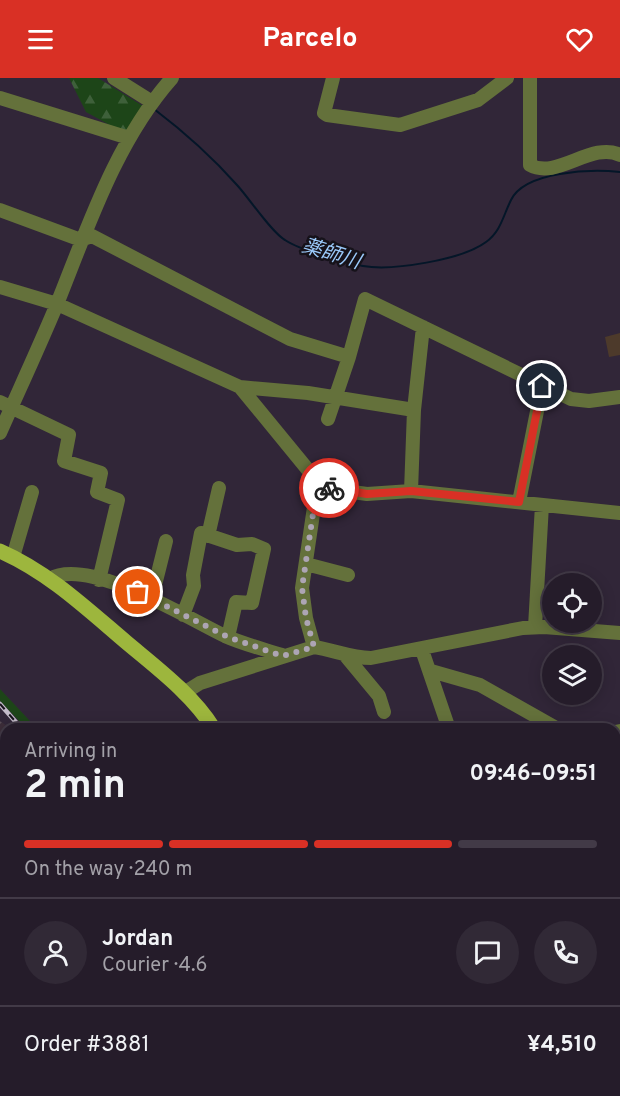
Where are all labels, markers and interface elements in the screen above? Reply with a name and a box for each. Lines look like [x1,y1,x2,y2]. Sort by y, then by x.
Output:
text: Parcelo [262,22,358,56]
icon: menu [24,23,57,56]
icon: heart [563,23,596,56]
water label: 薬師川 [299,234,365,277]
pin [516,360,567,411]
icon: home [525,369,558,402]
courier [299,458,359,518]
icon: bike [313,472,346,505]
pin [112,566,163,617]
map controls [542,573,602,705]
button: locate [542,573,602,633]
icon: bag [121,575,154,608]
button: layers [542,645,602,705]
text: Arriving in [24,739,117,765]
text: 09:46–09:51 [469,761,597,788]
text: 2 min [24,763,126,812]
text: On the way · 240 m [24,857,192,883]
button: person [24,921,87,984]
button: chat [456,921,519,984]
button: phone [534,921,597,984]
text: Jordan [102,926,173,953]
text: Courier · 4.6 [102,953,207,979]
text: Order #3881 [24,1032,150,1059]
text: ¥4,510 [527,1032,597,1059]

